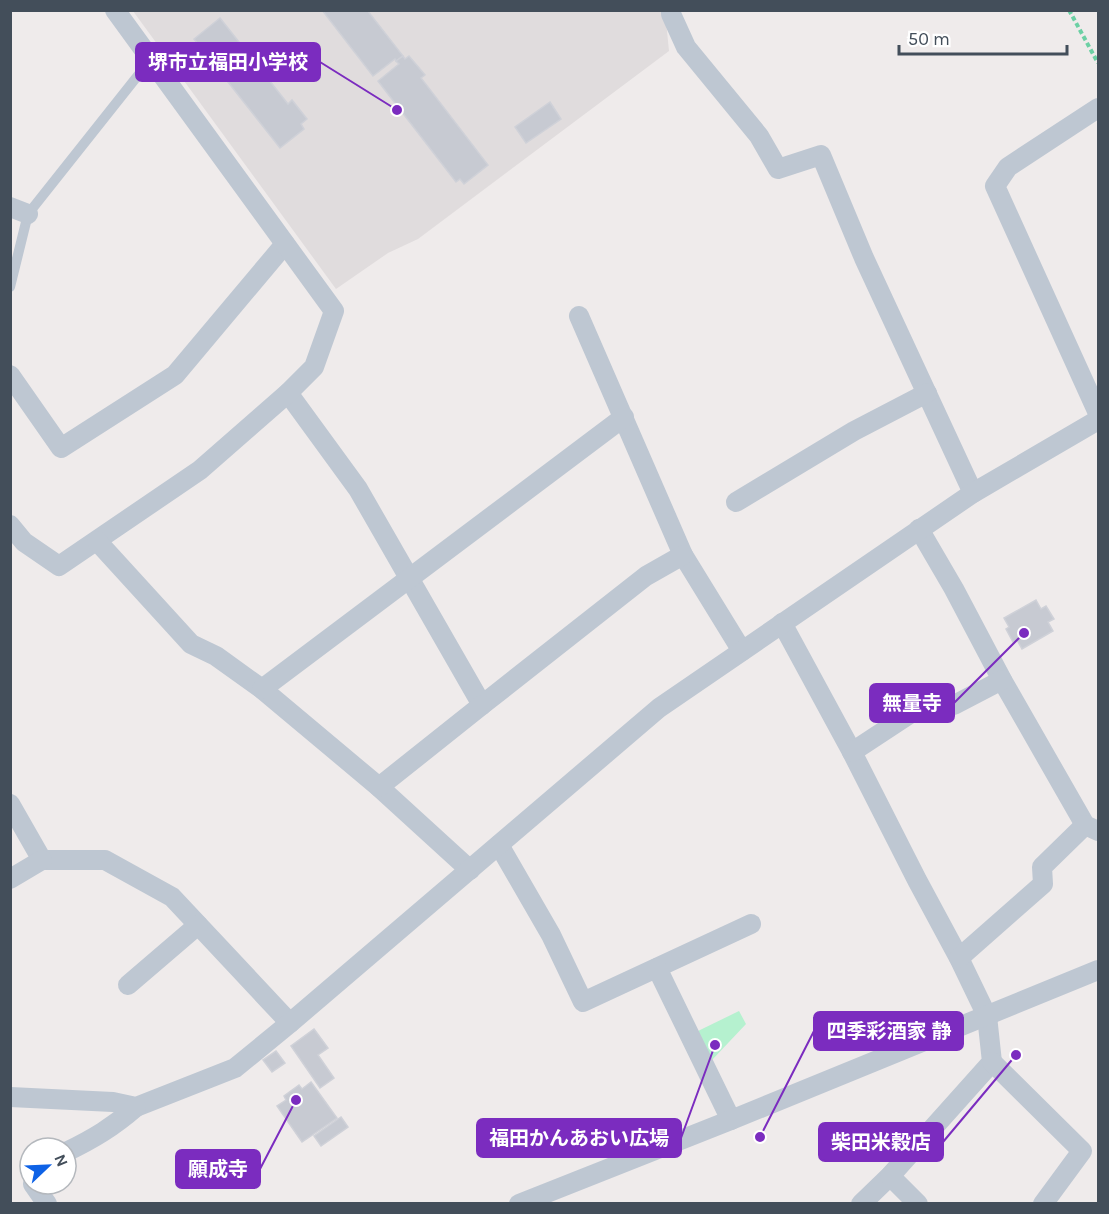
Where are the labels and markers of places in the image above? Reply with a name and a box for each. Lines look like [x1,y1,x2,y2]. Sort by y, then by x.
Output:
callout: 堺市立福田小学校 [136,43,320,81]
callout: 無量寺 [870,684,954,722]
callout: 四季彩酒家 静 [814,1012,963,1050]
callout: 福田かんあおい広場 [477,1119,681,1157]
callout: 柴田米穀店 [819,1123,943,1161]
callout: 願成寺 [176,1150,260,1188]

